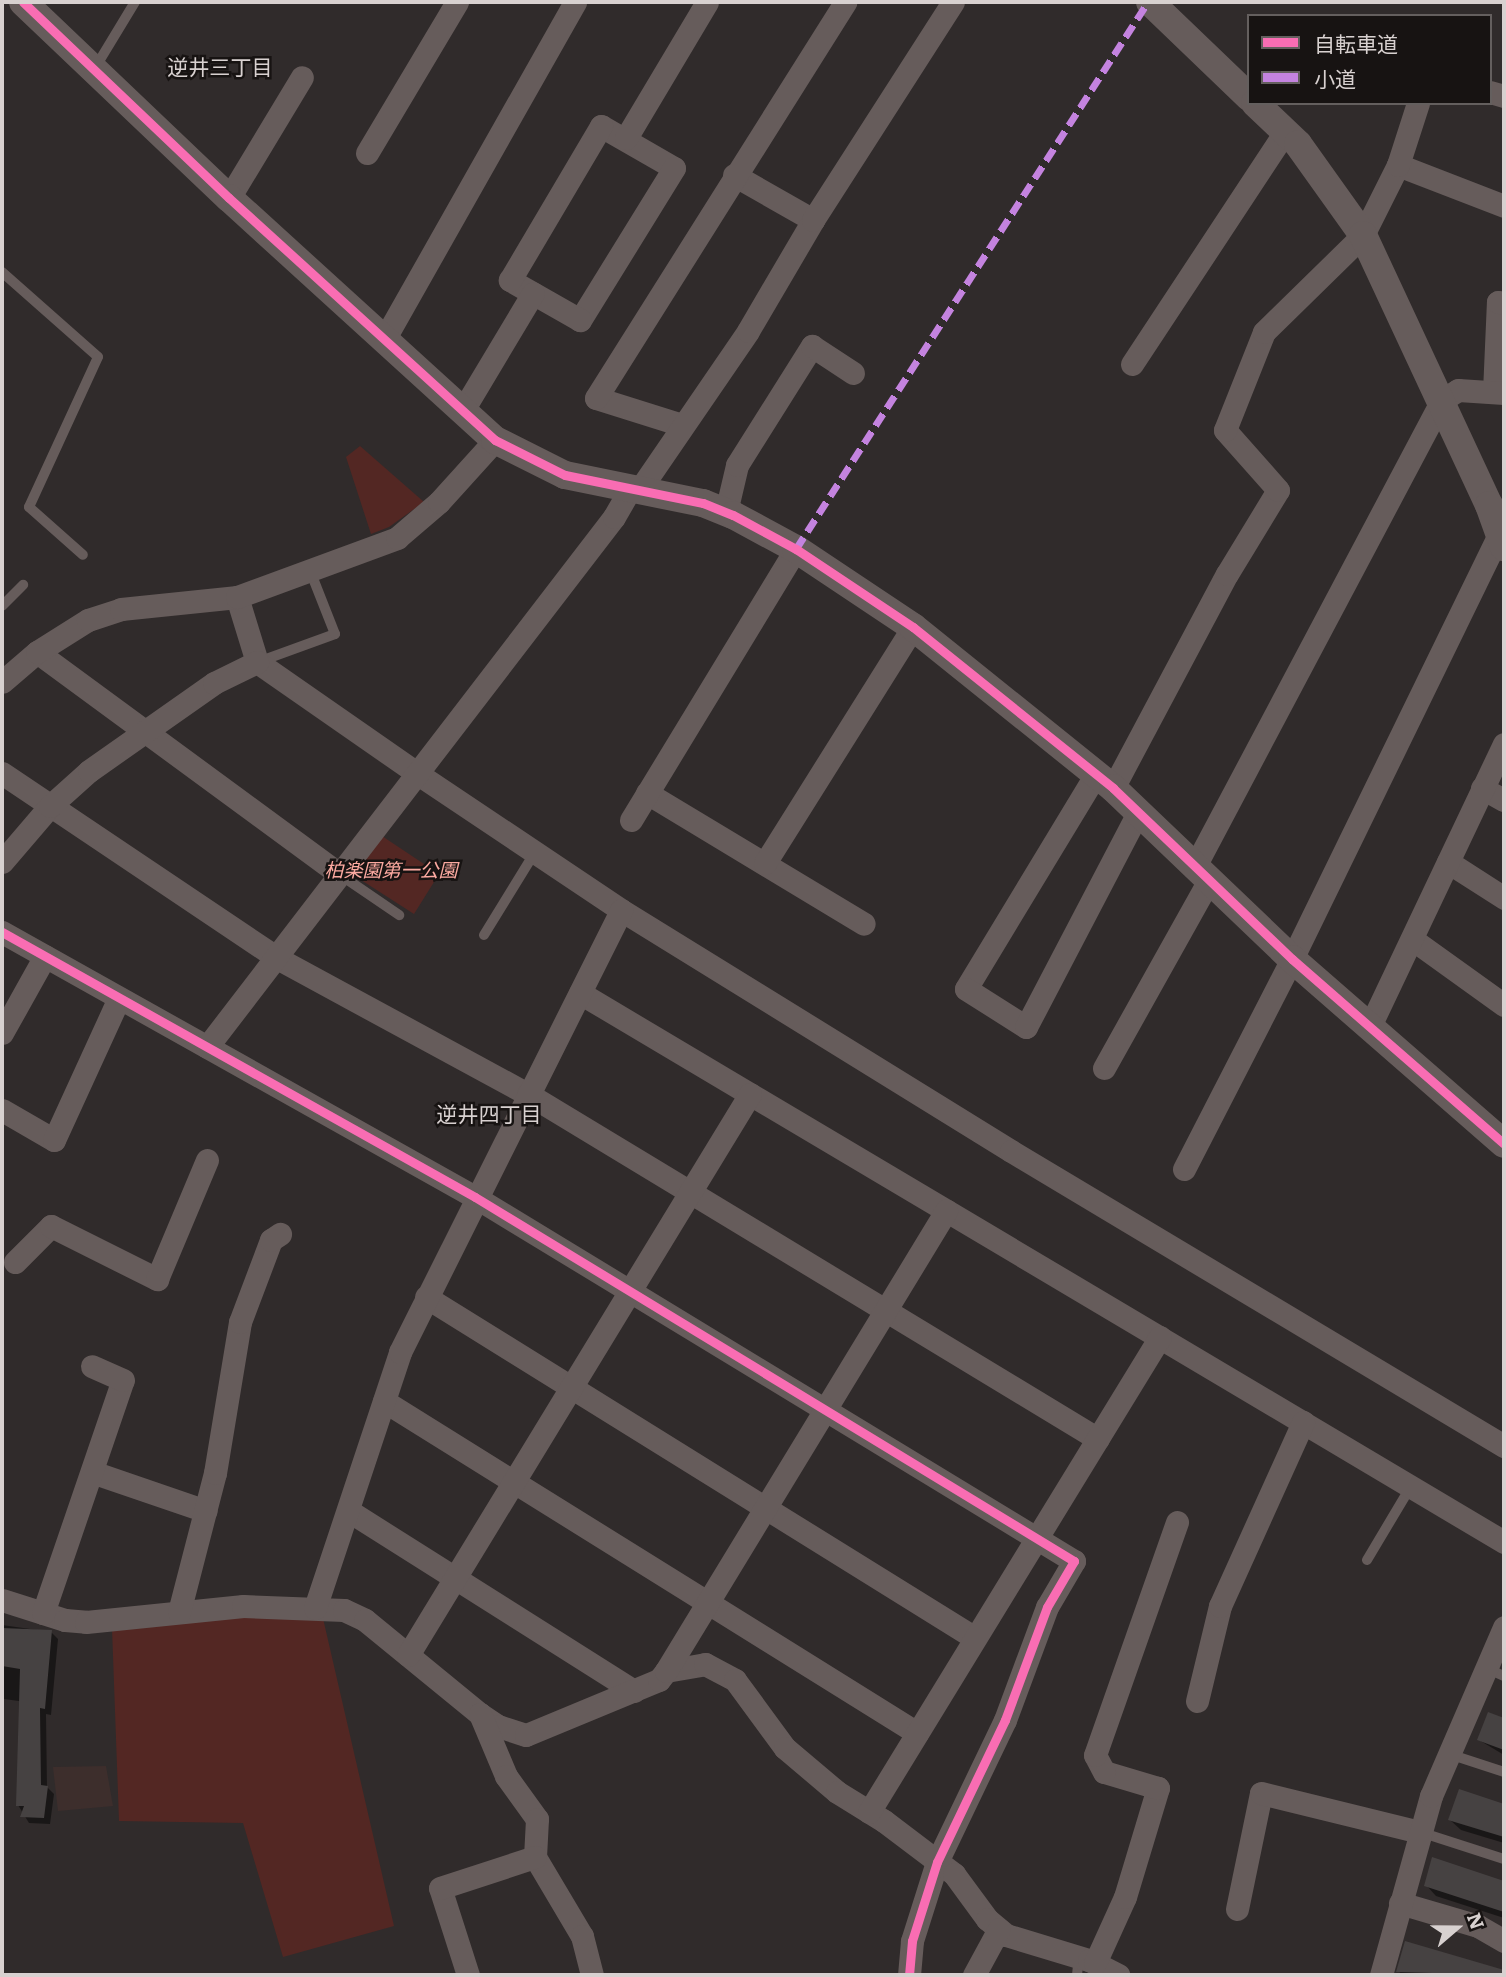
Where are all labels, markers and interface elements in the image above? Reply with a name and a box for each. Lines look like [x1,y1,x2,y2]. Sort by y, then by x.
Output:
legend [1247,14,1492,105]
text: 自転車道 [1314,27,1398,58]
district label: 逆井三丁目 [168,53,272,79]
text: 小道 [1314,62,1356,93]
park label: 柏楽園第一公園 [325,859,457,881]
district label: 逆井四丁目 [437,1100,541,1126]
north arrow [1422,1893,1492,1963]
text: N [1461,1909,1493,1933]

